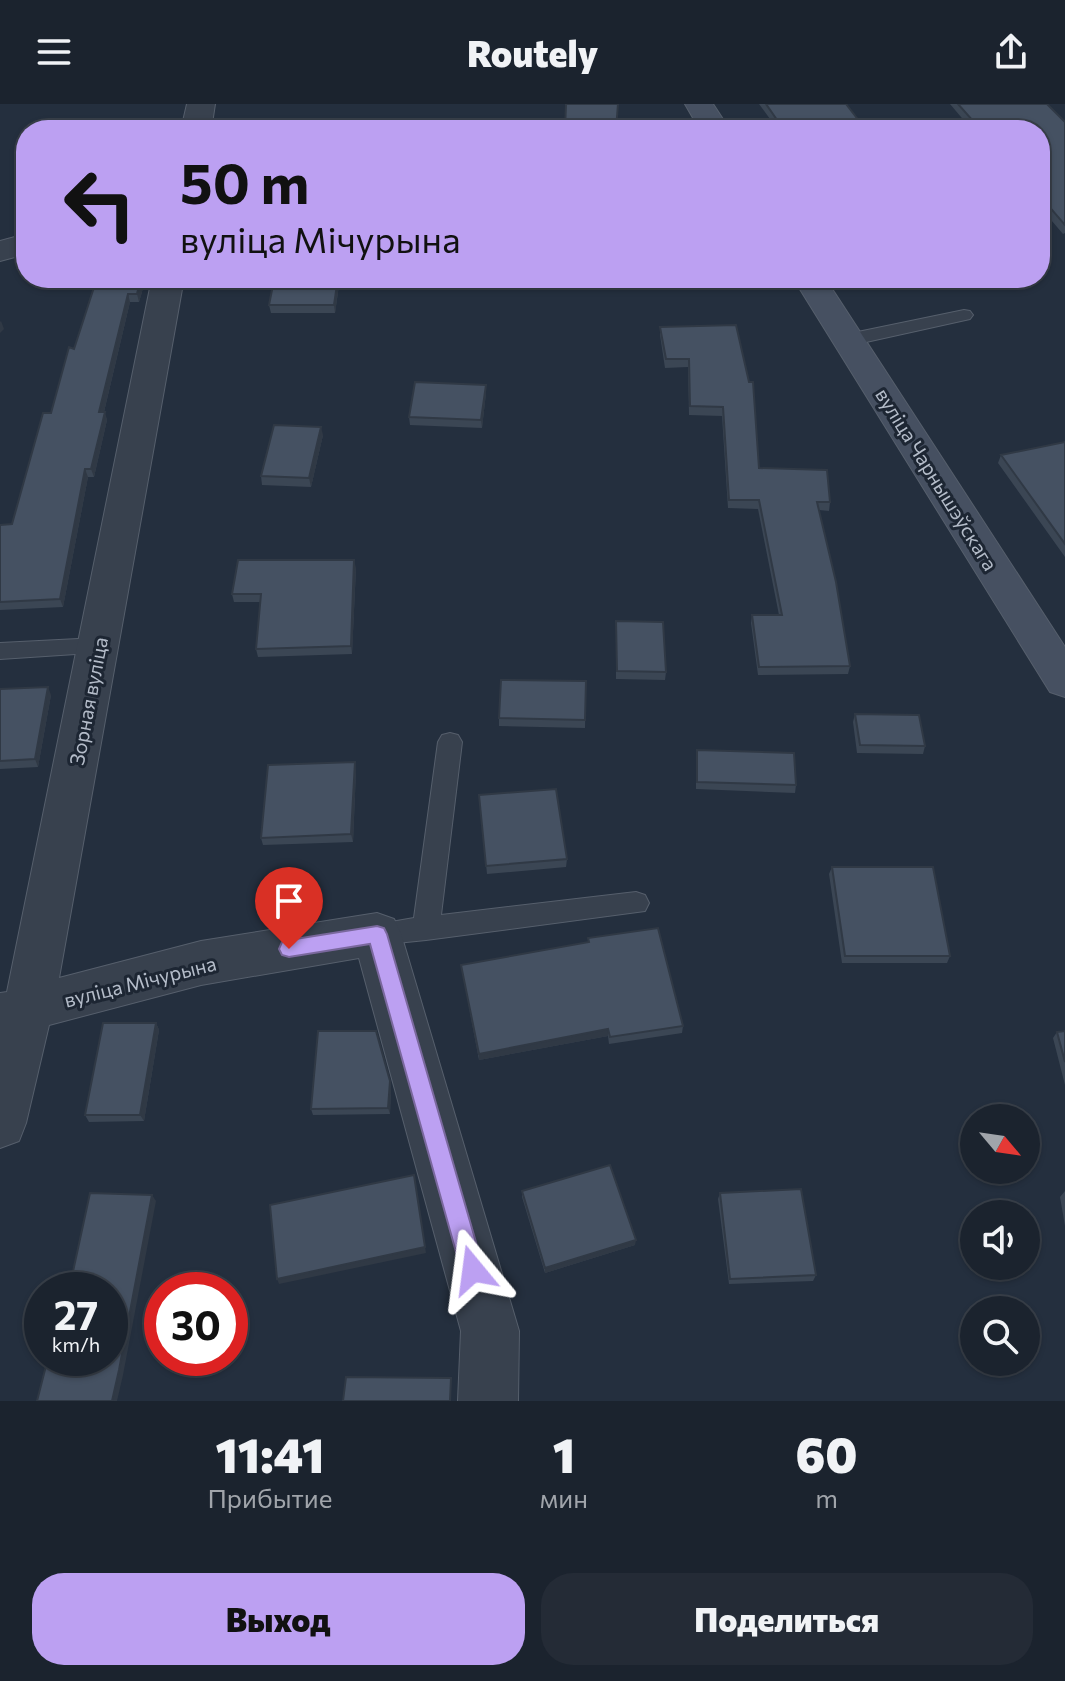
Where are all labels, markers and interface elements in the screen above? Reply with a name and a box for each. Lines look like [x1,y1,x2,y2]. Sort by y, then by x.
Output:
icon: menu [32,30,76,74]
text: Routely [467,30,598,74]
icon: share [989,30,1033,74]
text: 50 m [180,147,309,216]
icon: left [48,152,152,256]
text: вуліца Мічурына [180,216,461,260]
street label: вуліца Чарнышэўскага [871,383,1003,575]
street label: Зорная вуліца [64,635,112,767]
pin [255,867,323,949]
icon: arrive [267,879,311,923]
street label: вуліца Мічурына [61,950,219,1012]
north arrow [960,1104,1040,1184]
map controls [960,1104,1040,1376]
button: sound [960,1200,1040,1280]
position arrow [431,1228,515,1312]
speed limit sign: 30 [144,1272,248,1376]
text: 27 [54,1289,98,1338]
button: search [960,1296,1040,1376]
text: km/h [52,1332,100,1356]
text: 11:41 [215,1424,324,1483]
text: 1 [553,1424,575,1483]
text: 60 [795,1424,858,1483]
text: Прибытие [207,1482,332,1513]
text: мин [540,1482,588,1513]
text: m [815,1482,838,1513]
button: Выход [32,1573,525,1665]
button: Поделиться [541,1573,1033,1665]

